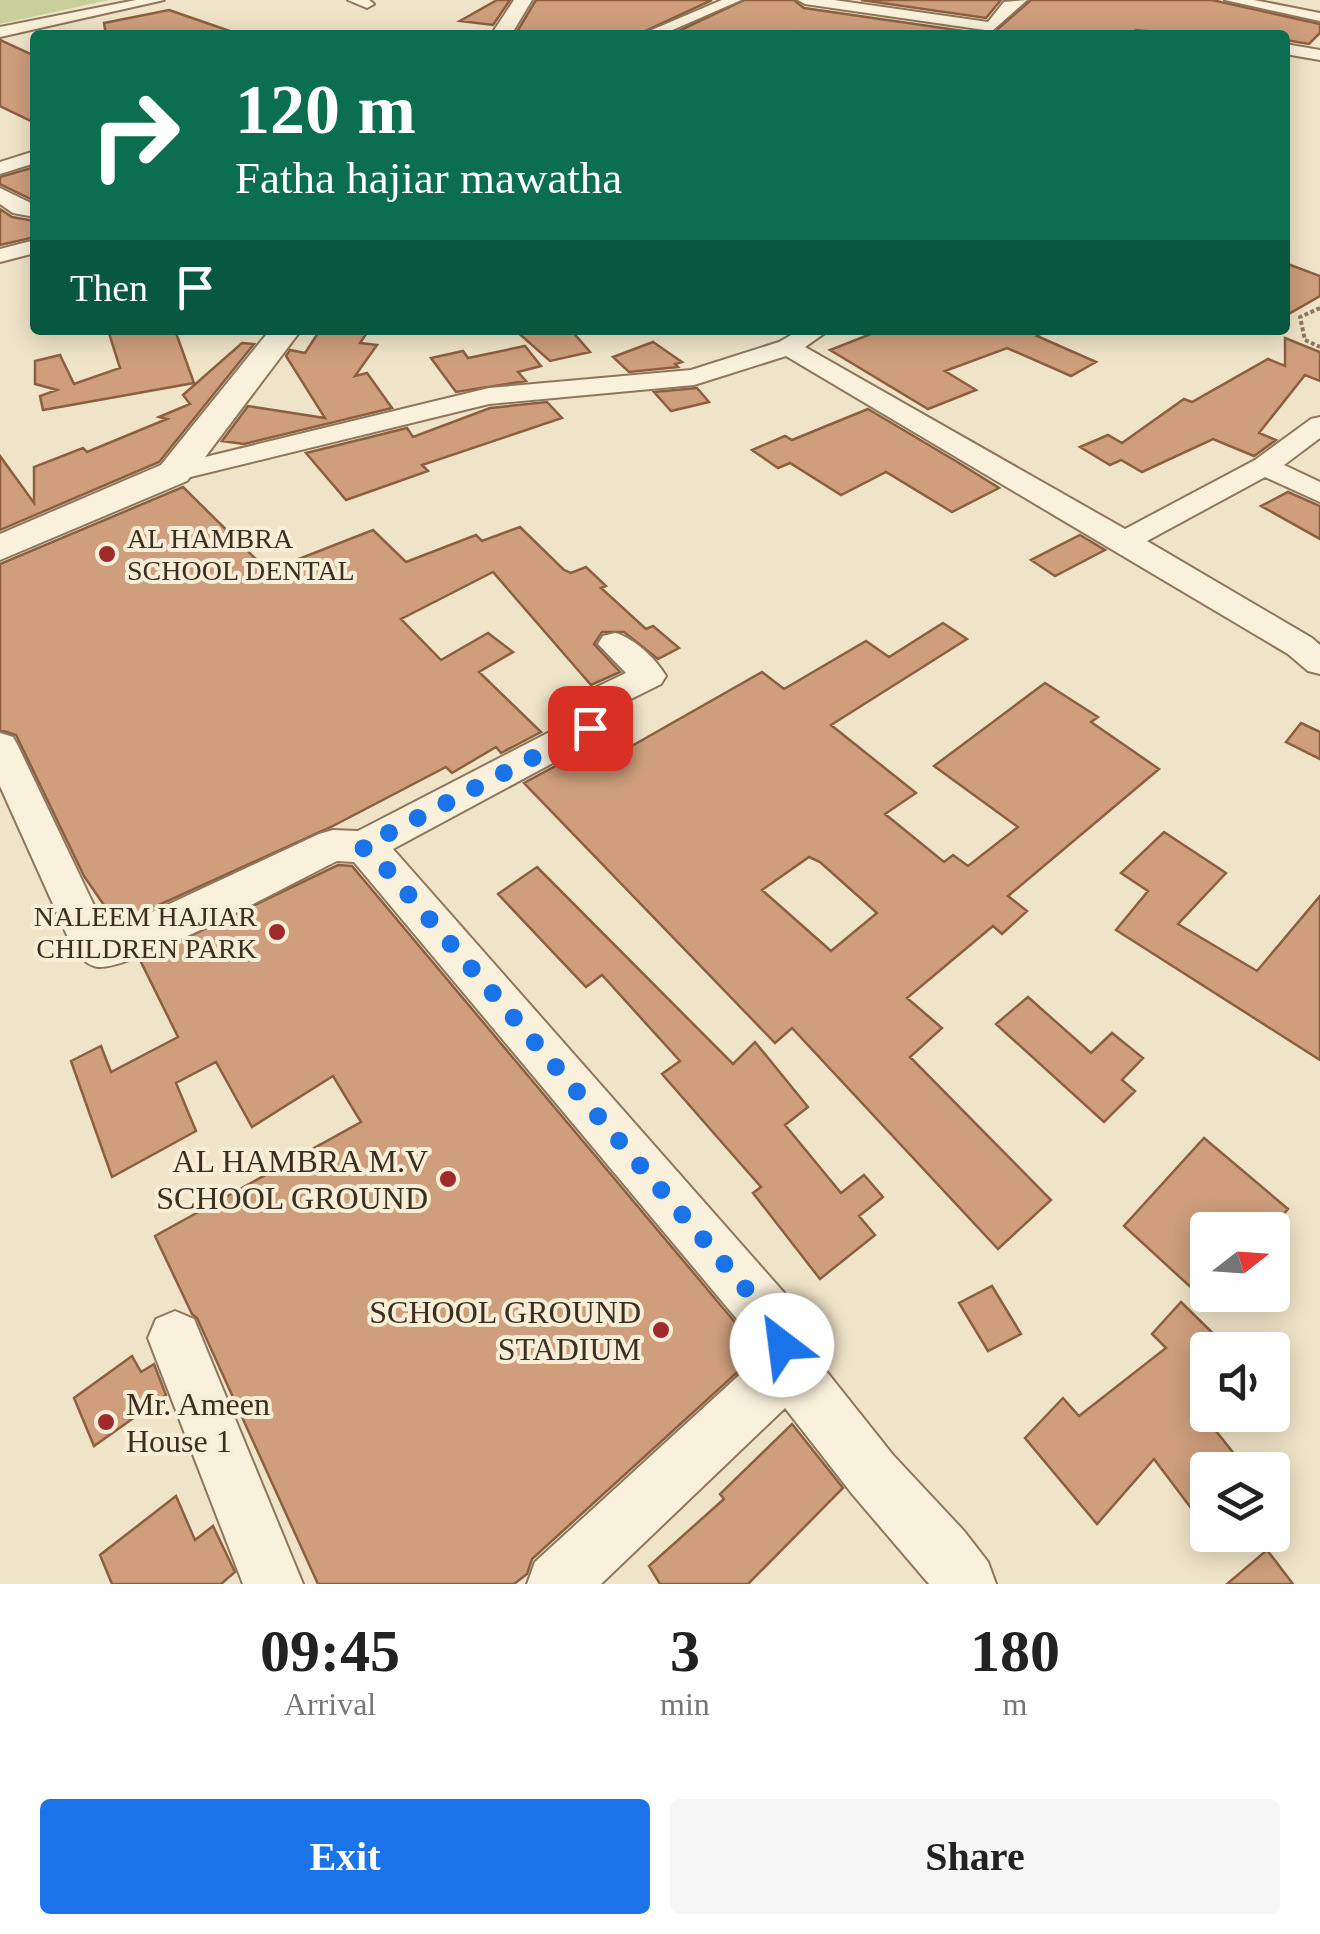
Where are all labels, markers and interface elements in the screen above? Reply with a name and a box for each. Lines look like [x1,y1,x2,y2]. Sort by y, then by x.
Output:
icon: right [70,70,200,200]
text: 120 m [235,71,416,148]
text: Fatha hajiar mawatha [235,153,622,203]
icon: arrive [168,260,223,315]
text: Then [70,267,148,309]
place label: AL HAMBRA SCHOOL DENTAL [127,523,355,586]
marker: AL HAMBRA SCHOOL DENTAL [96,543,118,565]
pin [548,686,633,771]
icon: arrive [563,701,618,756]
place label: NALEEM HAJIAR CHILDREN PARK [34,901,257,964]
marker: NALEEM HAJIAR CHILDREN PARK [266,921,288,943]
place label: AL HAMBRA M.V SCHOOL GROUND [156,1143,428,1216]
marker: AL HAMBRA M.V SCHOOL GROUND [437,1168,459,1190]
north arrow [1190,1212,1290,1312]
map controls [1190,1212,1290,1552]
position arrow [730,1293,834,1397]
place label: SCHOOL GROUND STADIUM [369,1294,641,1367]
marker: SCHOOL GROUND STADIUM [650,1319,672,1341]
button: sound [1190,1332,1290,1432]
place label: Mr. Ameen House 1 [126,1386,270,1459]
marker: Mr. Ameen House 1 [95,1411,117,1433]
button: layers [1190,1452,1290,1552]
text: 09:45 [260,1618,400,1684]
text: 3 [670,1618,700,1684]
text: 180 [970,1618,1060,1684]
text: Arrival [284,1686,376,1722]
text: min [660,1686,710,1722]
text: m [1002,1686,1027,1722]
button: Exit [40,1799,650,1914]
button: Share [670,1799,1280,1914]

